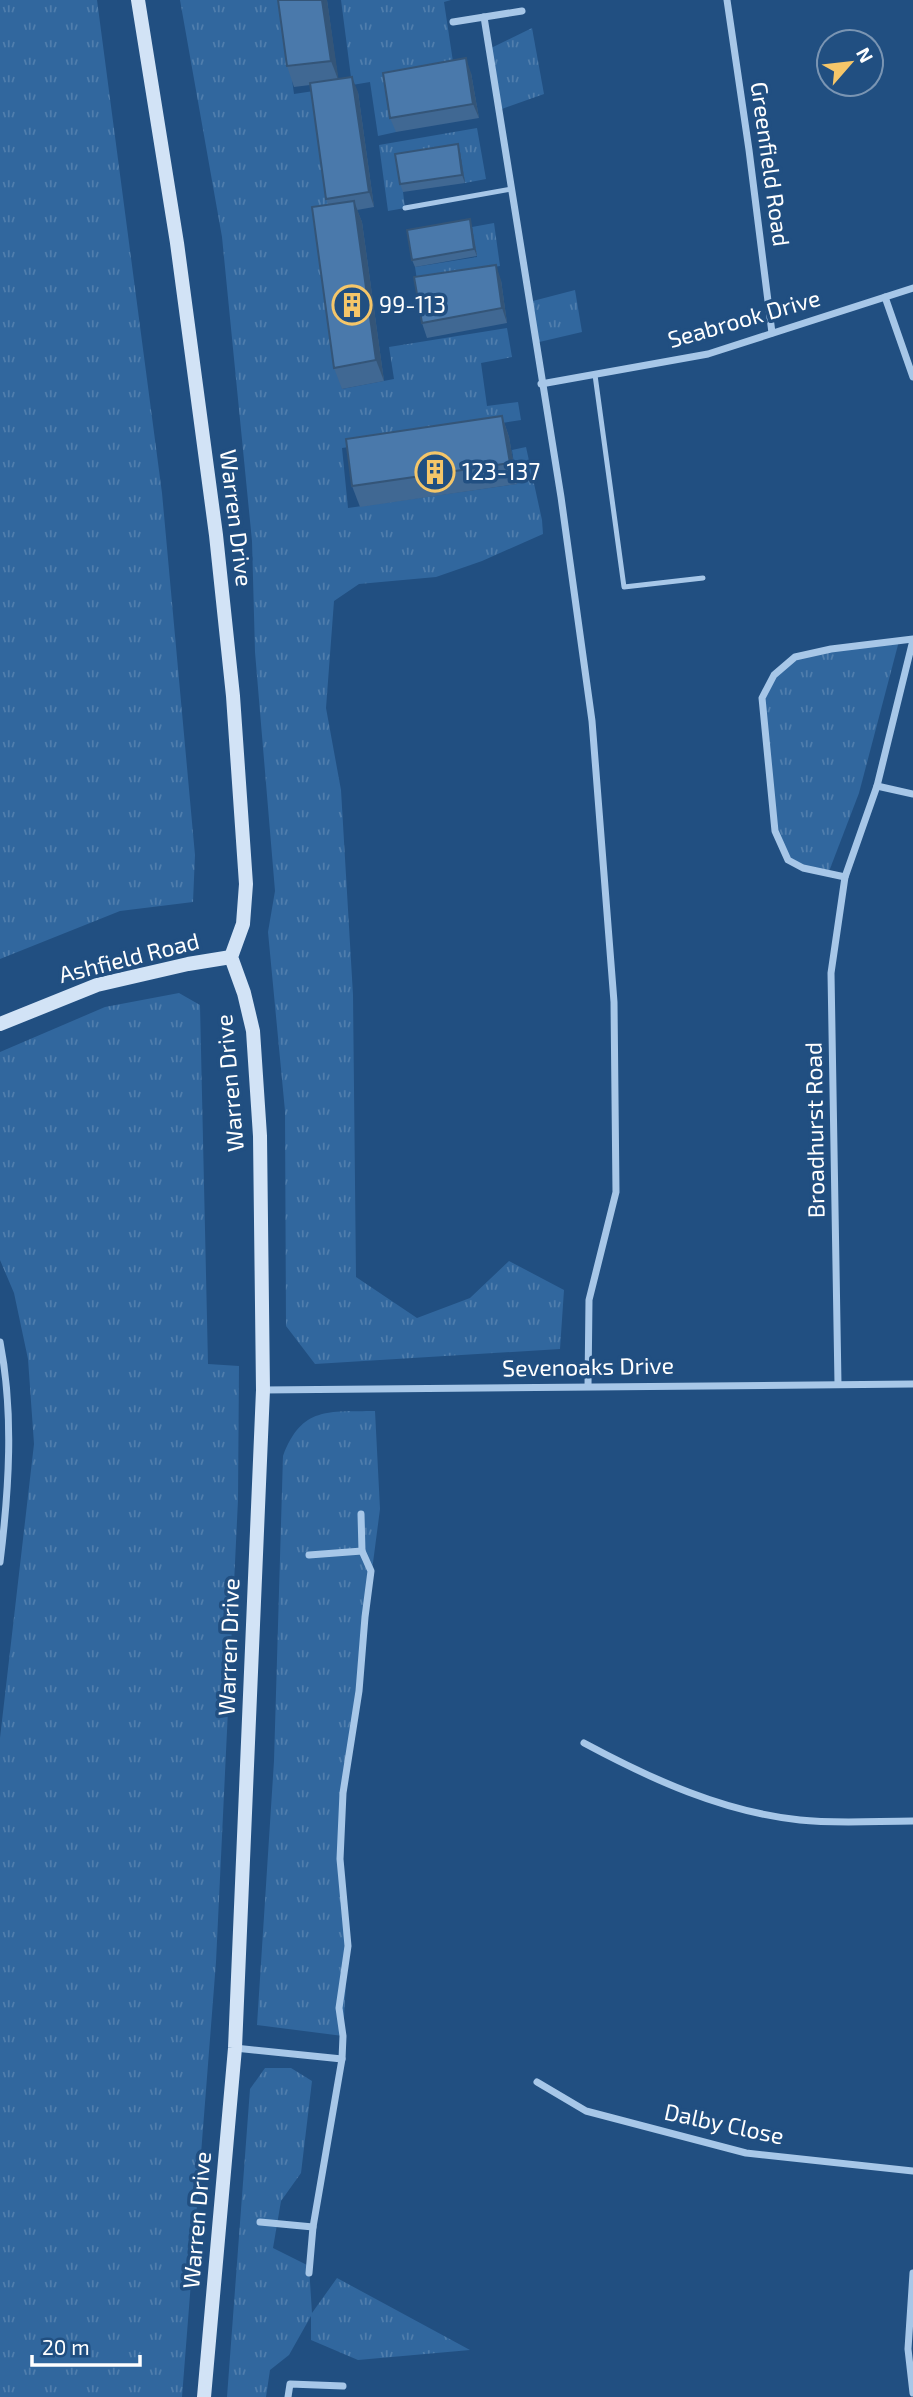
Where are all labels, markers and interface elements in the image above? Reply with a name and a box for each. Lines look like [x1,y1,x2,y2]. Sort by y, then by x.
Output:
north arrow [815,28,885,98]
text: N [852,43,879,66]
street label: Greenfield Road [746,80,796,248]
street label: Seabrook Drive [664,283,823,353]
building icon: 99-113 [331,284,373,326]
place label: 99-113 [379,290,446,318]
street label: Warren Drive [215,448,259,588]
building icon: 123-137 [414,451,456,493]
place label: 123-137 [462,457,540,485]
street label: Ashfield Road [56,926,202,988]
street label: Warren Drive [209,1013,249,1153]
street label: Broadhurst Road [798,1042,830,1218]
street label: Sevenoaks Drive [502,1351,674,1381]
street label: Warren Drive [212,1578,244,1716]
street label: Dalby Close [662,2097,787,2149]
street label: Warren Drive [176,2150,216,2290]
scale bar [32,2324,140,2368]
text: 20 m [42,2334,90,2359]

